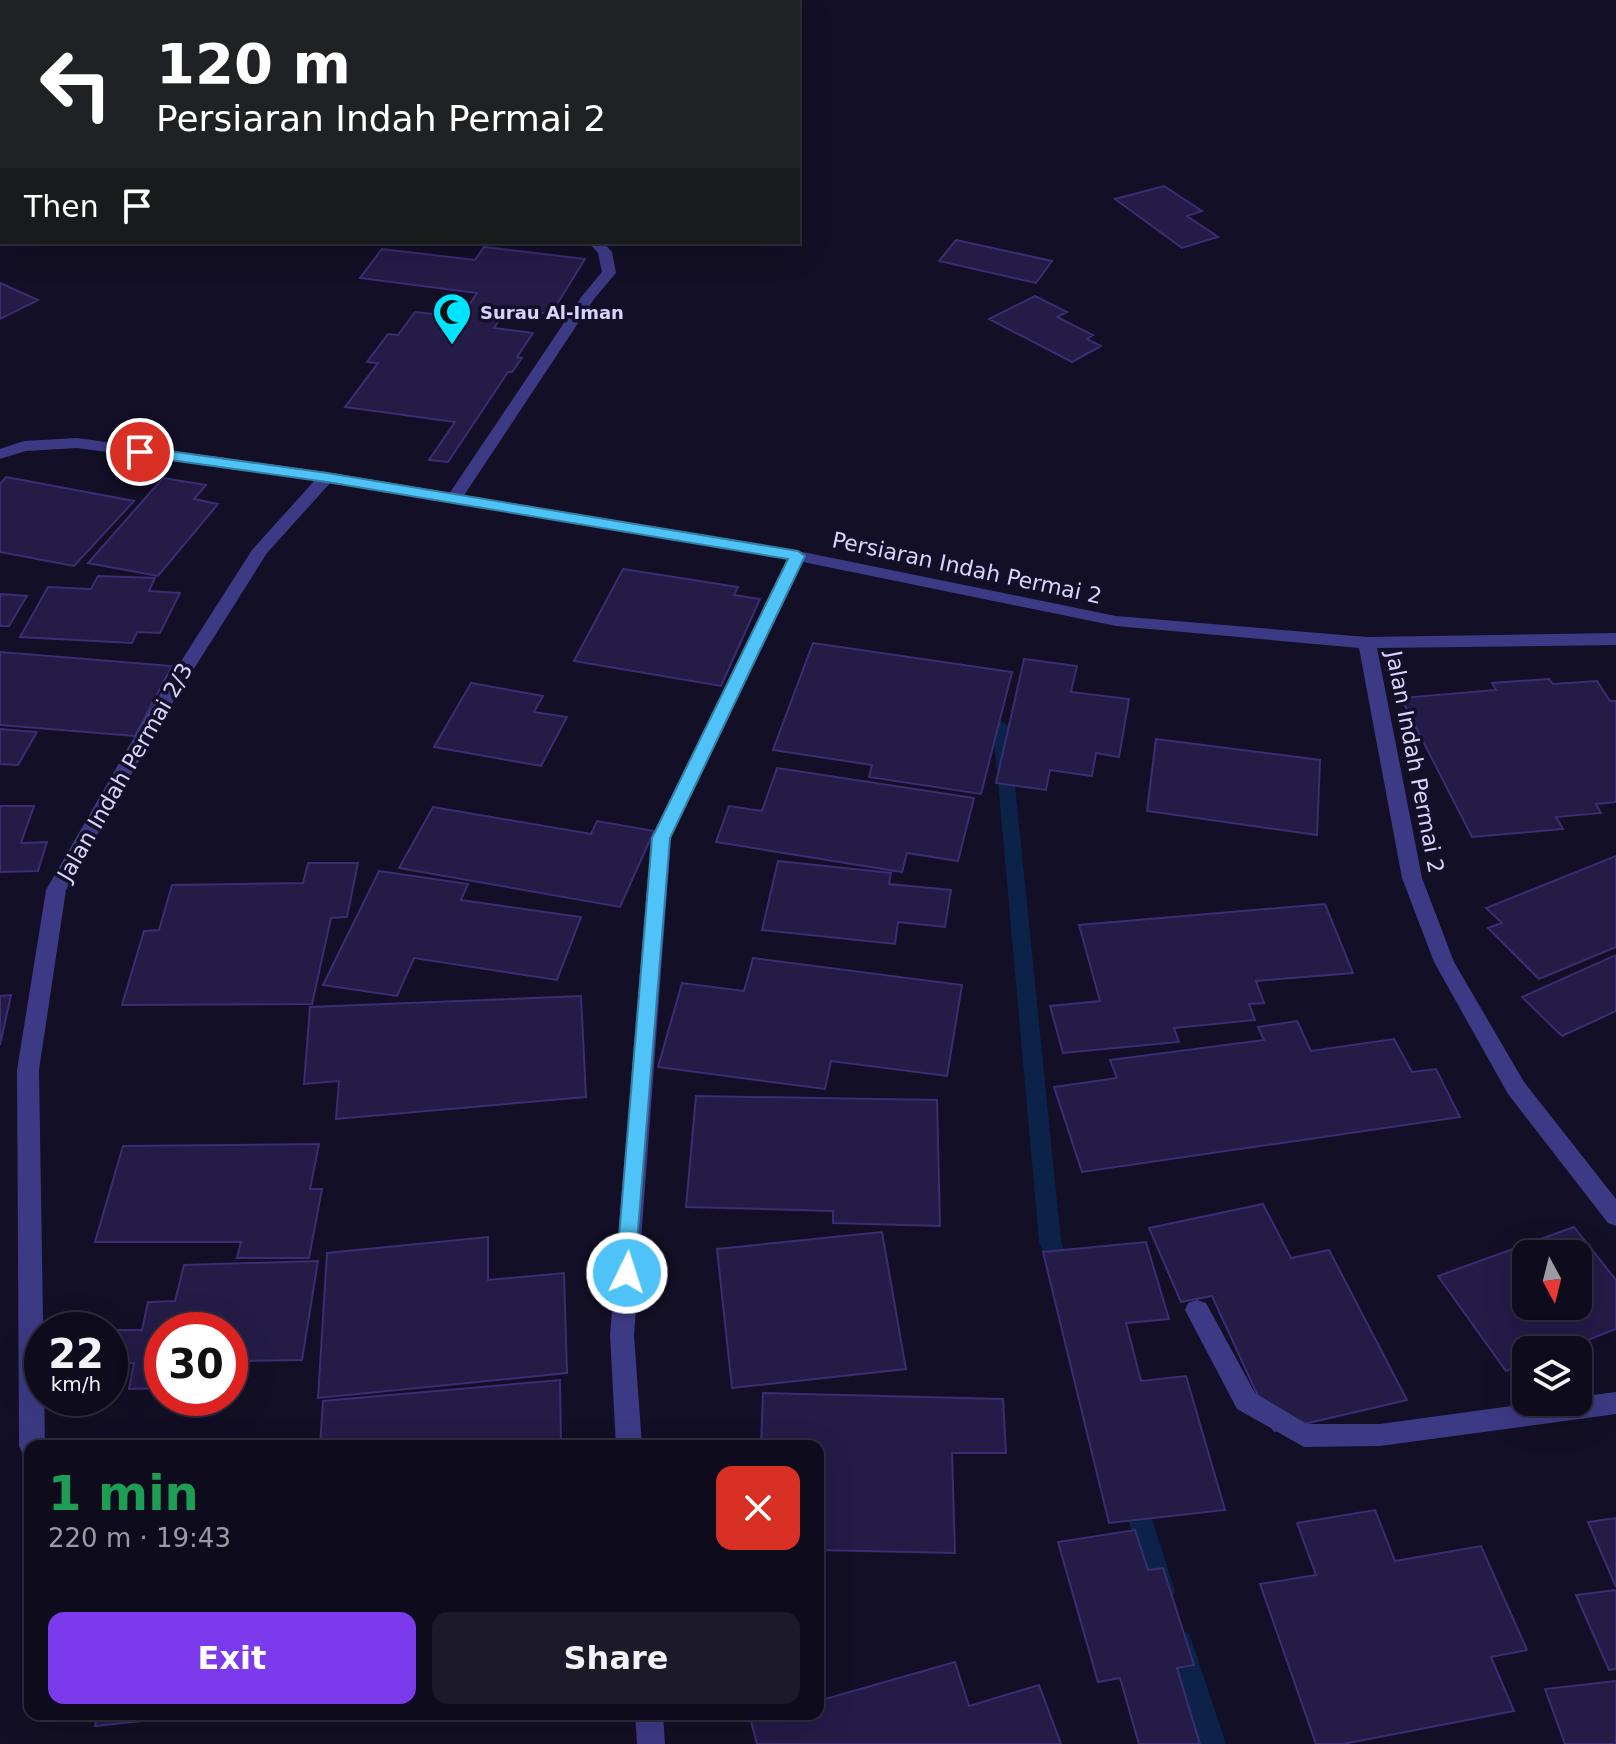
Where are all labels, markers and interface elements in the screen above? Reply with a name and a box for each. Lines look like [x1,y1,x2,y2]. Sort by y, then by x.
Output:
text: 120 m [156,31,351,96]
icon: left [24,32,128,136]
text: Persiaran Indah Permai 2 [156,98,606,139]
icon: arrive [115,184,159,228]
text: Then [24,189,99,224]
mosque icon: Surau Al-Iman [431,291,473,346]
place label: Surau Al-Iman [480,302,624,323]
pin [106,418,174,486]
icon: arrive [118,430,162,474]
street label: Persiaran Indah Permai 2 [830,527,1104,609]
street label: Jalan Indah Permai 2 [1381,647,1449,875]
street label: Jalan Indah Permai 2/3 [51,659,198,887]
position arrow [585,1231,669,1315]
north arrow [1512,1240,1592,1320]
map controls [1512,1240,1592,1416]
speed limit sign: 30 [144,1312,248,1416]
text: 22 [48,1331,104,1377]
button: layers [1512,1336,1592,1416]
text: km/h [51,1372,101,1396]
text: 1 min [48,1465,199,1521]
button: close [716,1466,800,1550]
text: 220 m · 19:43 [48,1523,231,1553]
button: Exit [48,1612,416,1704]
button: Share [432,1612,800,1704]

